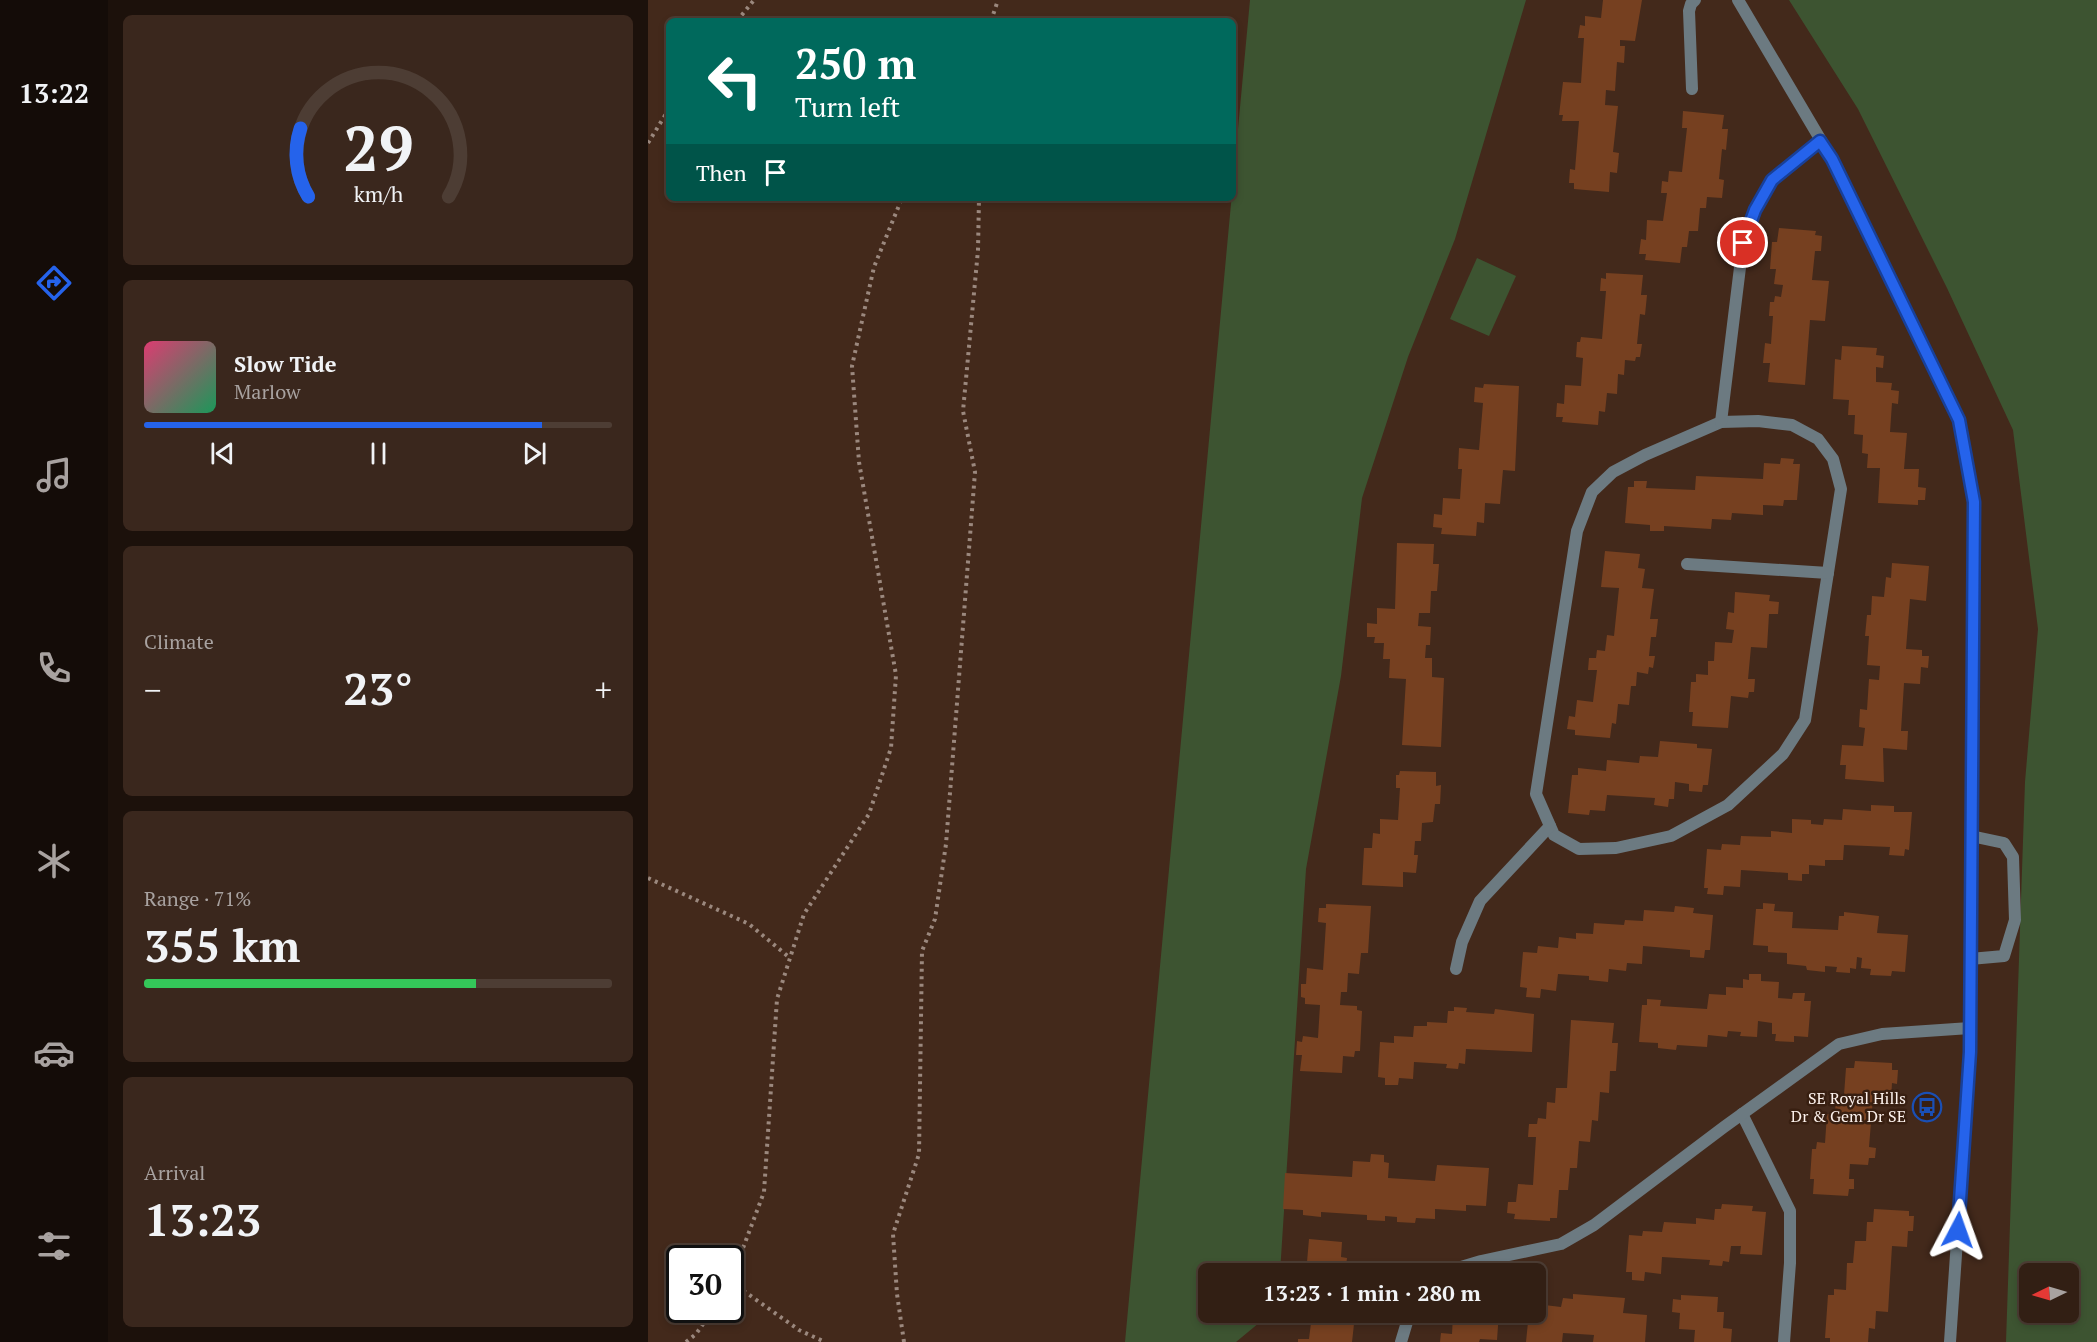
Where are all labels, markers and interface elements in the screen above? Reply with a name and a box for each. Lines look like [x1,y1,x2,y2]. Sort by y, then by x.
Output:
text: 250 m [795,35,916,91]
icon: left [696,42,774,120]
text: 13:22 [19,75,89,111]
text: Turn left [795,89,900,125]
text: 29 [343,106,413,189]
icon: arrive [759,156,792,189]
text: Then [696,158,747,187]
text: km/h [353,181,403,209]
pin [1717,217,1768,268]
icon: arrive [1726,226,1759,259]
icon: directions [33,262,75,304]
text: Slow Tide [234,349,337,378]
text: Marlow [234,378,301,405]
icon: previous [206,437,239,470]
icon: pause [362,437,395,470]
icon: next [518,437,551,470]
icon: music [33,454,75,496]
text: Climate [144,628,214,655]
icon: phone [33,647,75,689]
text: 23° [343,658,413,718]
text: − [144,668,162,711]
text: + [594,668,612,711]
icon: climate [33,840,75,882]
text: Range · 71% [144,885,251,912]
text: 355 km [144,915,300,975]
icon: car [33,1032,75,1074]
place label: SE Royal Hills Dr & Gem Dr SE [1791,1087,1906,1127]
bus stop icon: SE Royal Hills Dr & Gem Dr SE [1911,1091,1943,1123]
text: Arrival [144,1159,205,1186]
text: 13:23 [144,1189,261,1249]
position arrow [1926,1198,1990,1262]
icon: filters [33,1225,75,1267]
speed limit sign: 30 [666,1245,744,1323]
north arrow [2019,1263,2079,1323]
map controls [2019,1263,2079,1323]
text: 13:23 · 1 min · 280 m [1263,1278,1481,1307]

